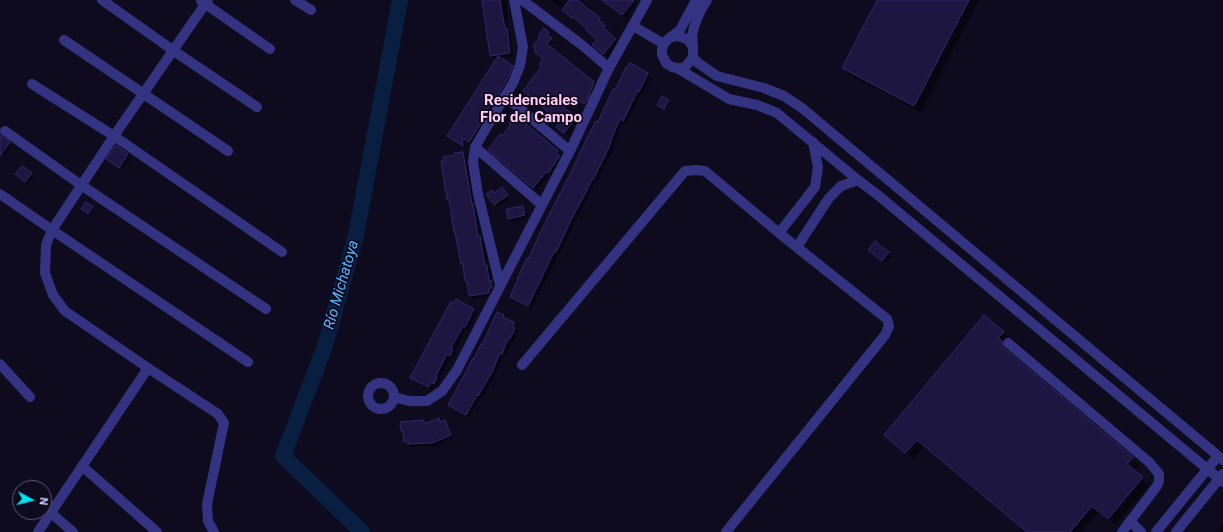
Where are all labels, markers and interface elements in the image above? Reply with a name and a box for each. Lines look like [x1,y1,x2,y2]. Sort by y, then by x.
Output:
district label: Residenciales Flor del Campo [480,92,582,127]
water label: Río Michatoya [321,238,363,332]
north arrow [12,480,52,520]
text: N [36,497,50,506]

